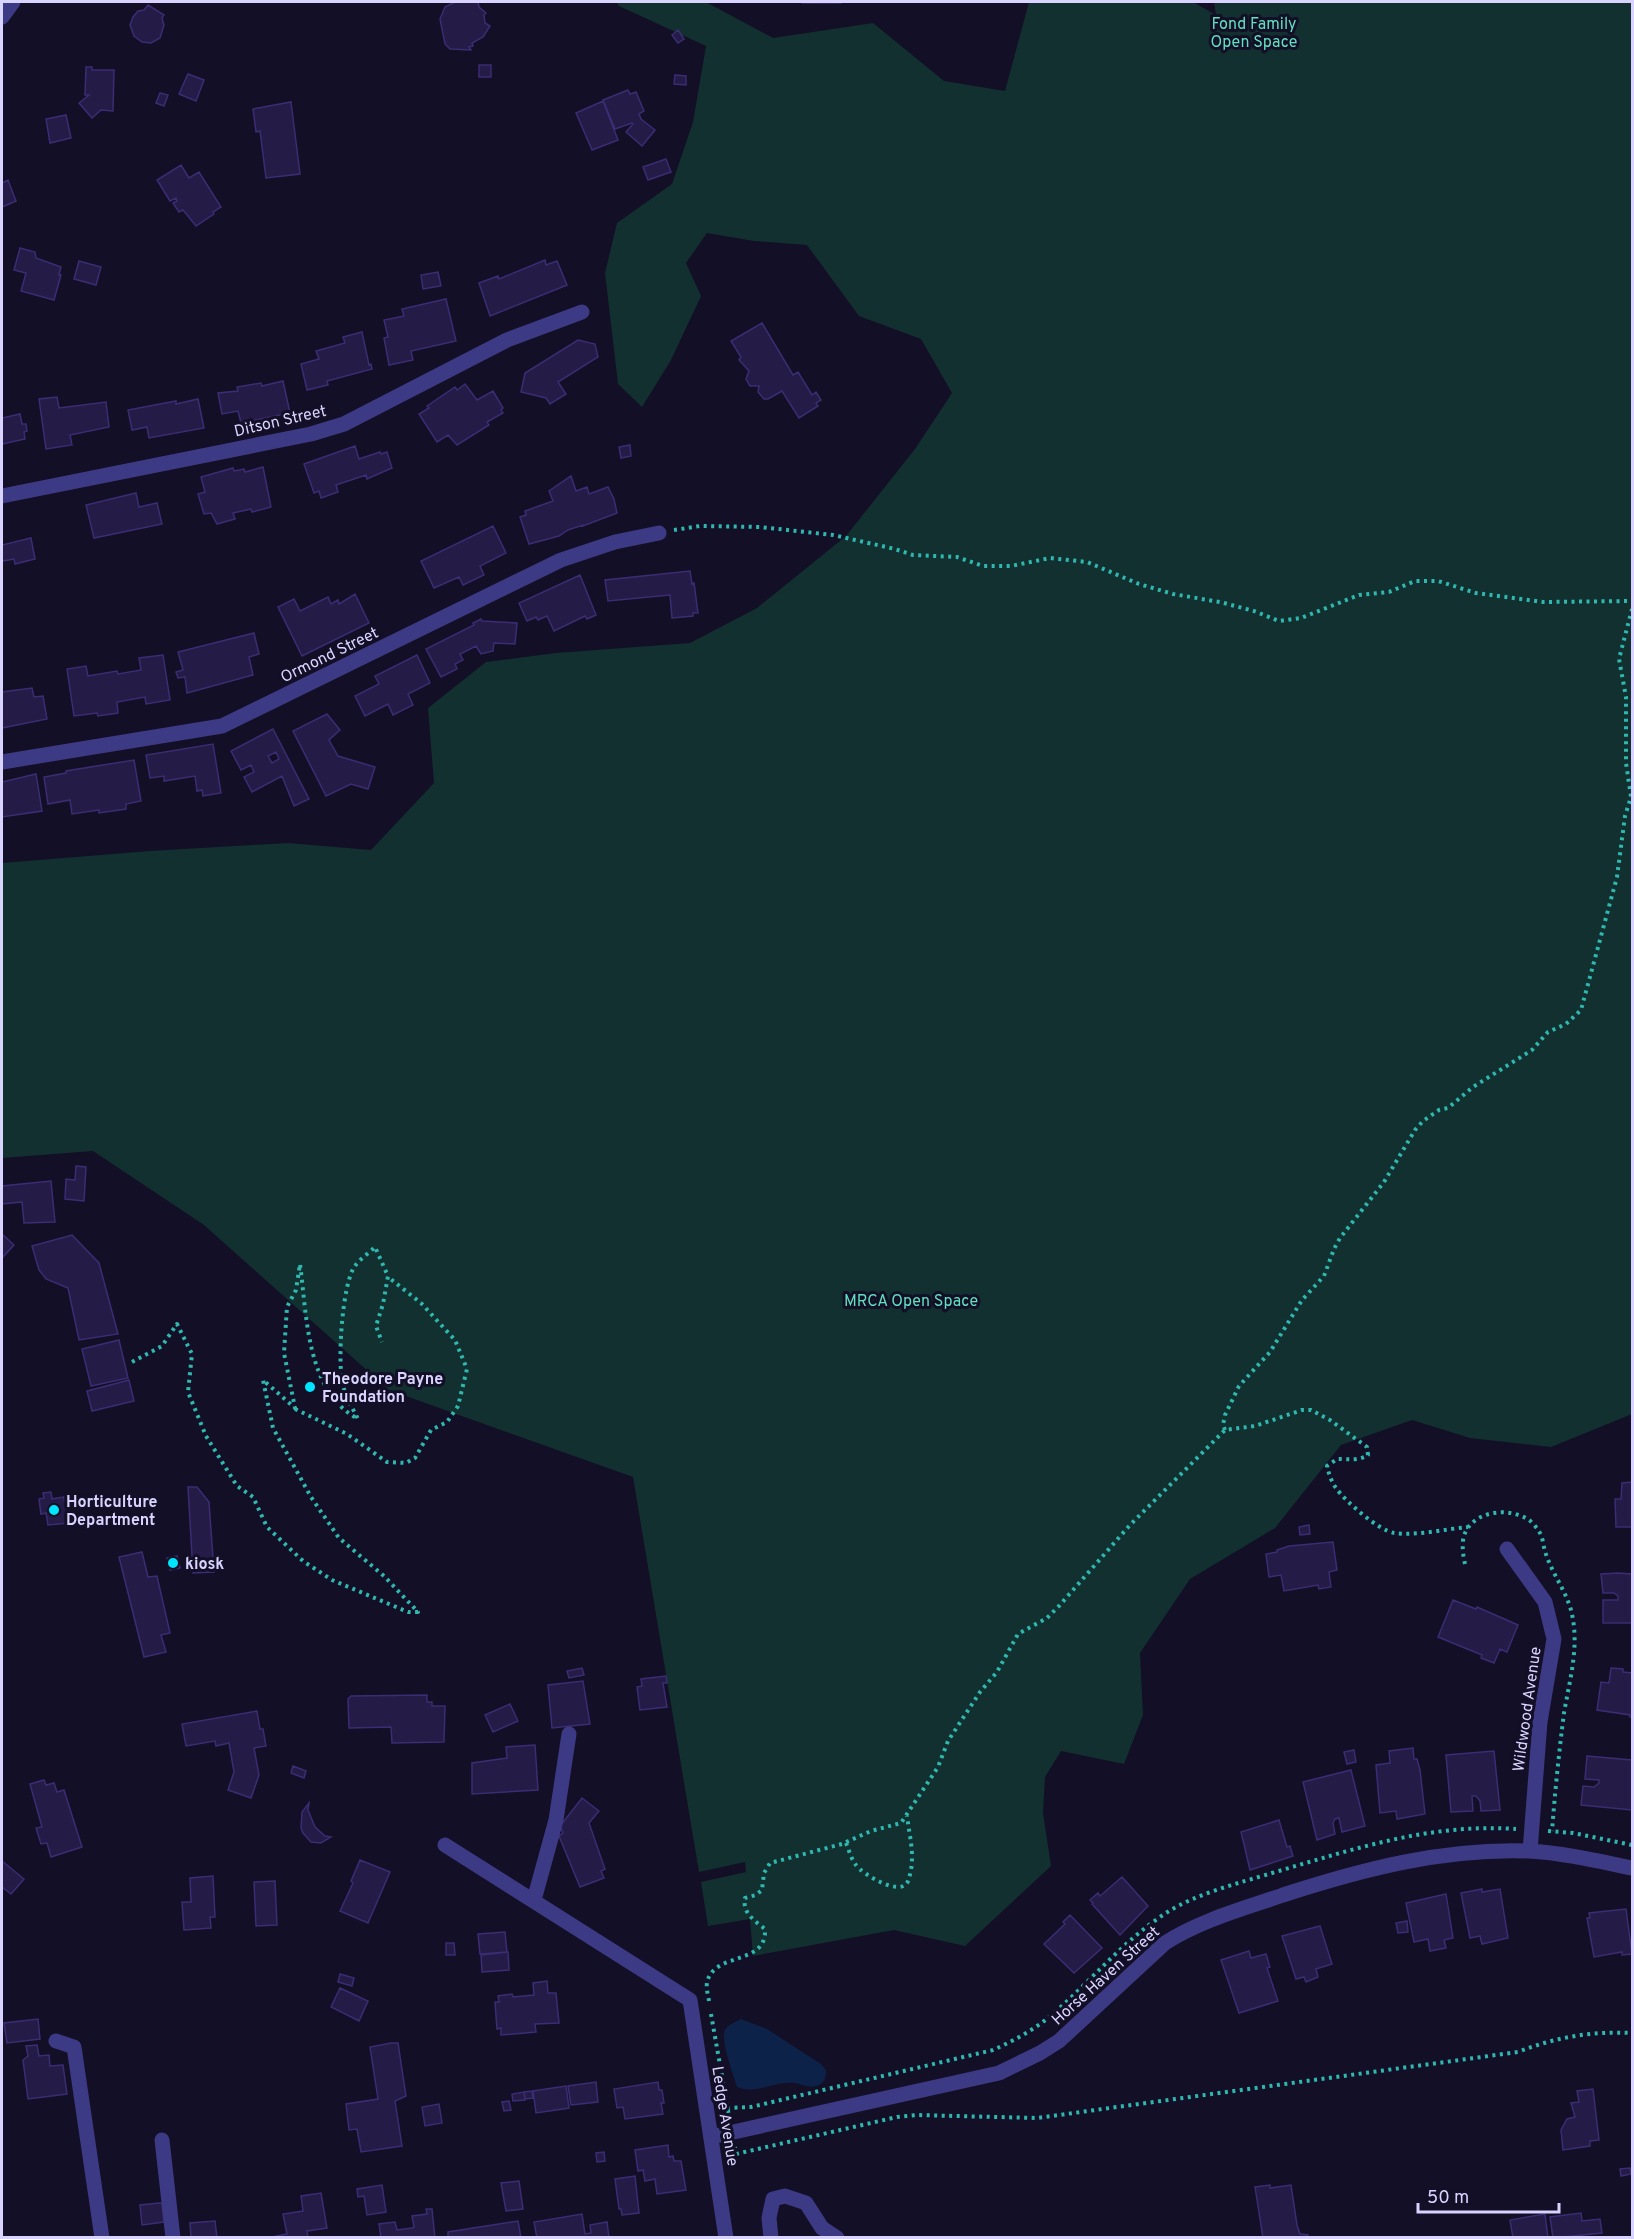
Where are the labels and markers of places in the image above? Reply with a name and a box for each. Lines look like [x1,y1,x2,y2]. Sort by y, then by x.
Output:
place label: Theodore Payne Foundation [322,1370,443,1408]
marker: Theodore Payne Foundation [303,1380,317,1394]
place label: Horticulture Department [66,1493,158,1531]
marker: Horticulture Department [47,1503,61,1517]
place label: kiosk [185,1555,224,1575]
marker: kiosk [166,1556,180,1570]

